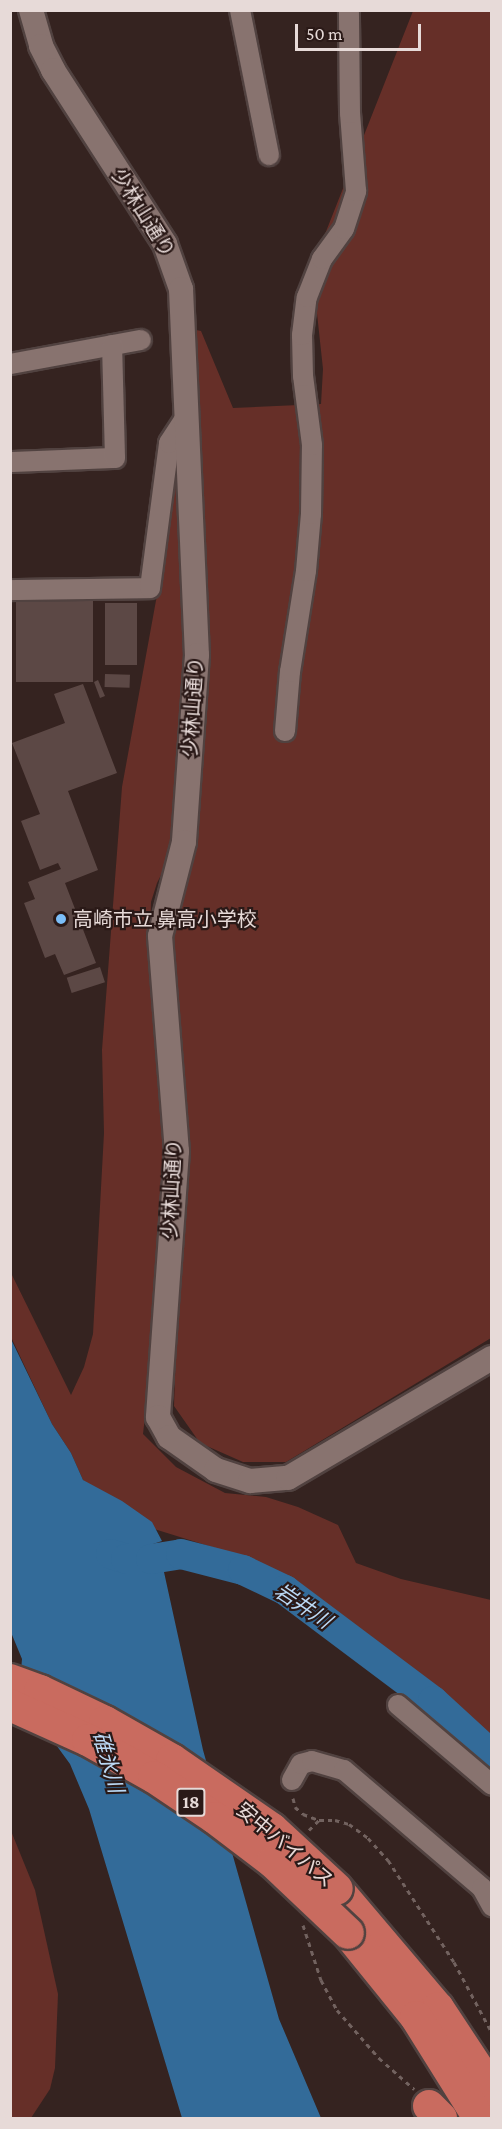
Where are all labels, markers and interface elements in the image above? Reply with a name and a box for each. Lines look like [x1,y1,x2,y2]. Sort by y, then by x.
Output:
scale bar [298,12,424,50]
text: 50 m [306,24,343,44]
street label: 少林山通り [106,164,180,262]
street label: 少林山通り [178,656,208,758]
place label: 高崎市立 鼻高小学校 [73,907,257,931]
marker: 高崎市立 鼻高小学校 [54,912,68,926]
street label: 少林山通り [157,1138,187,1240]
water label: 岩井川 [270,1578,336,1634]
water label: 碓氷川 [87,1728,129,1796]
road number: 18 [176,1787,206,1817]
street label: 安中バイパス [231,1797,339,1893]

